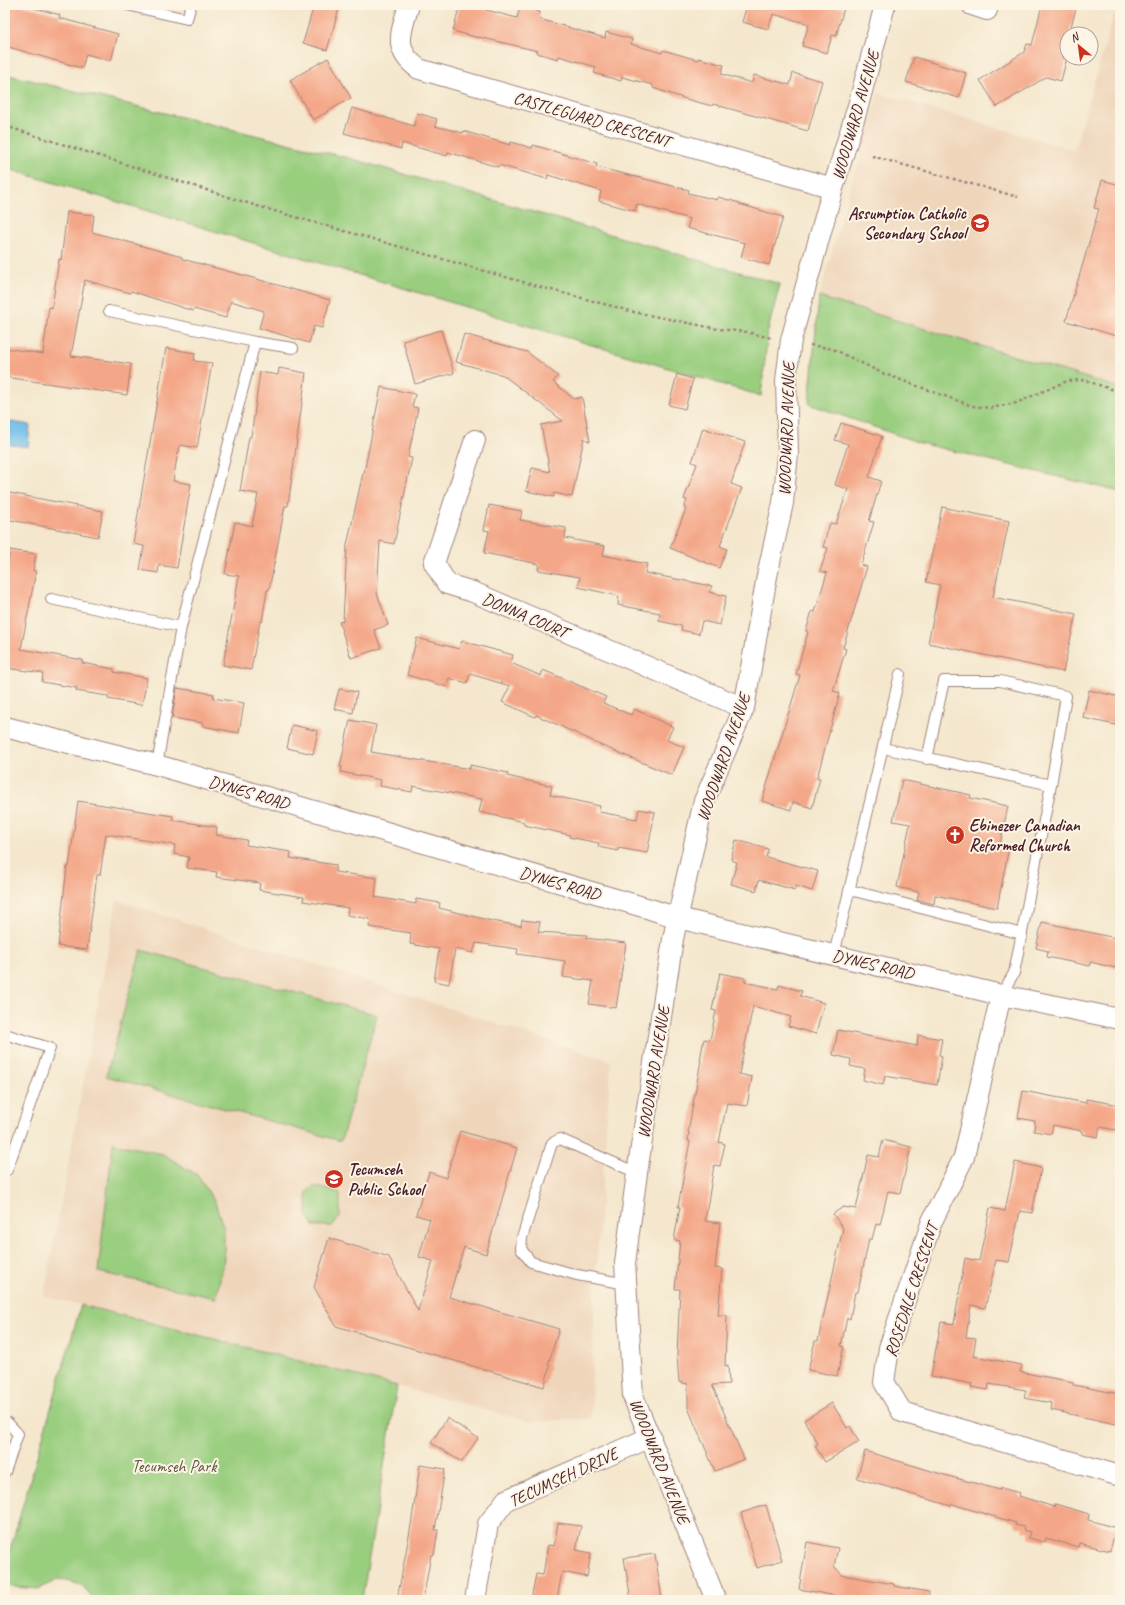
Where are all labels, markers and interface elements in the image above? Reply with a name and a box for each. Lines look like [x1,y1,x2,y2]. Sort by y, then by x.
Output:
north arrow [1059,26,1099,66]
text: N [1068,28,1082,45]
street label: WOODWARD AVENUE [827,46,884,182]
street label: CASTLEGUARD CRESCENT [511,87,676,153]
place label: Assumption Catholic Secondary School [848,203,969,244]
school or university icon: Assumption Catholic Secondary School [969,212,991,234]
street label: WOODWARD AVENUE [774,360,799,496]
street label: DONNA COURT [479,588,575,644]
street label: WOODWARD AVENUE [692,689,756,824]
street label: DYNES ROAD [206,771,294,815]
place label: Ebinezer Canadian Reformed Church [969,815,1081,856]
church icon: Ebinezer Canadian Reformed Church [944,824,966,846]
street label: DYNES ROAD [517,862,605,906]
street label: DYNES ROAD [830,945,918,985]
street label: WOODWARD AVENUE [633,1003,675,1140]
place label: Tecumseh Public School [348,1159,427,1200]
school or university icon: Tecumseh Public School [323,1168,345,1190]
street label: ROSEDALE CRESCENT [880,1218,944,1360]
street label: WOODWARD AVENUE [625,1395,695,1529]
street label: TECUMSEH DRIVE [505,1442,623,1512]
park label: Tecumseh Park [132,1456,218,1477]

